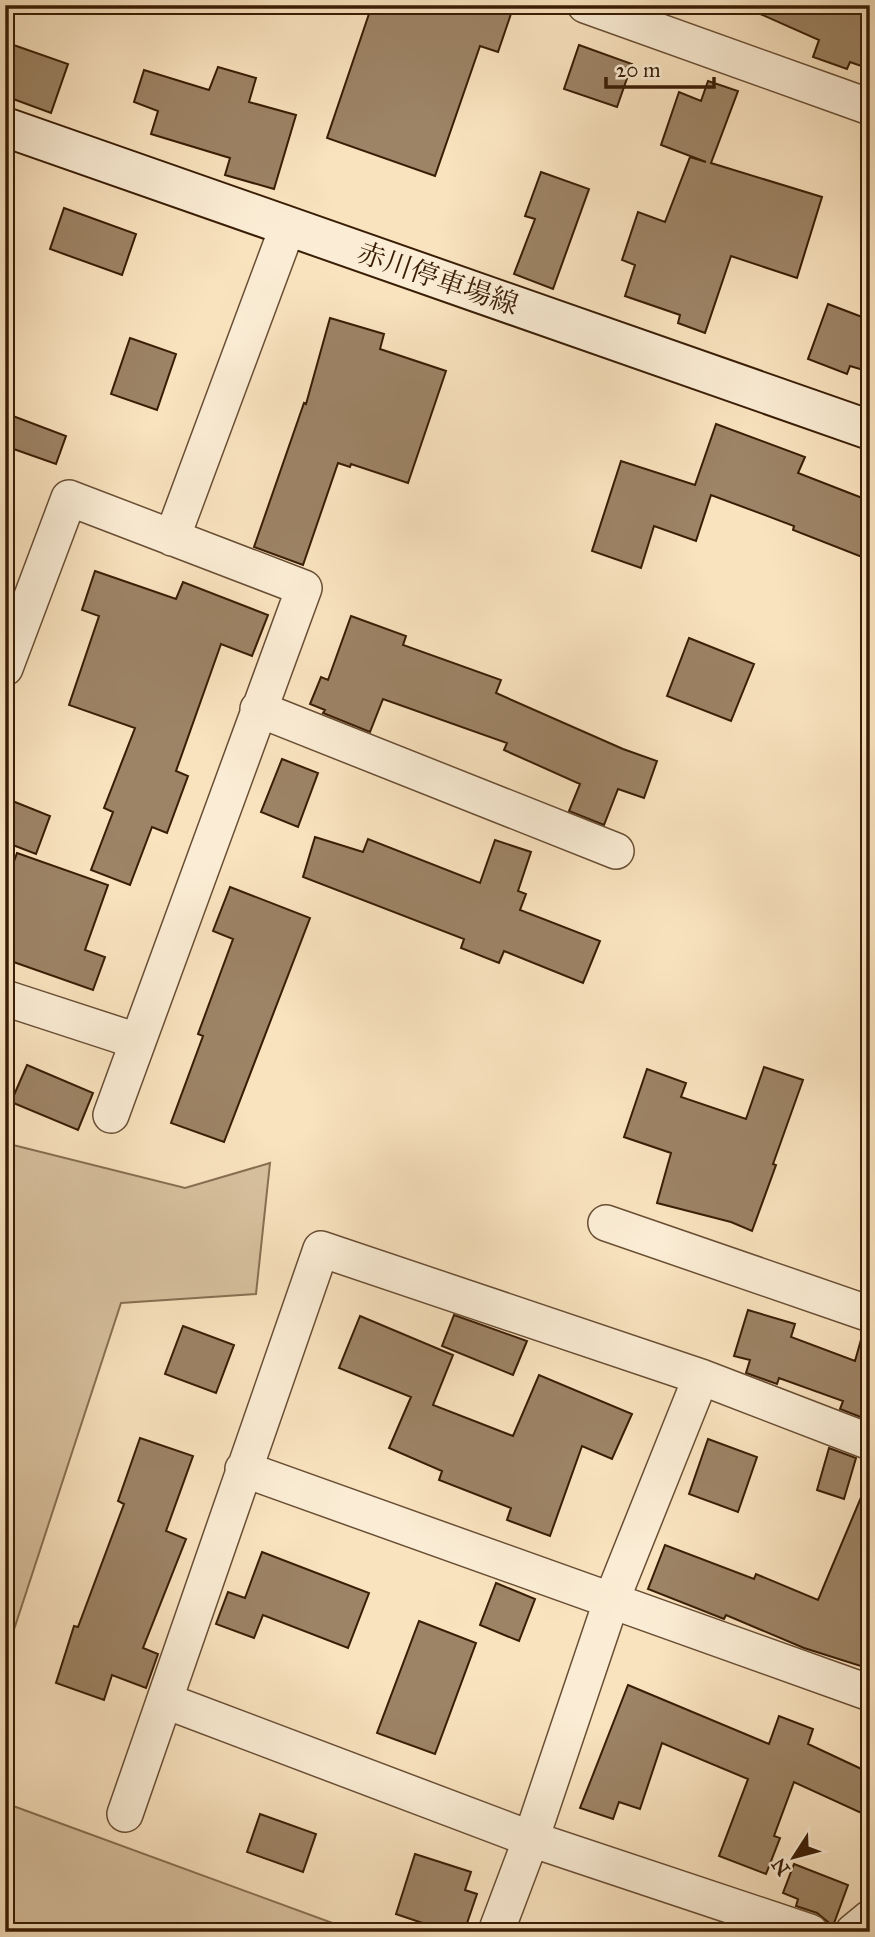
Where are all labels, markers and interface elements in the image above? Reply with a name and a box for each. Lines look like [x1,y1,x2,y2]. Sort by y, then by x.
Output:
scale bar [606,46,714,90]
text: 20 m [616,57,661,83]
street label: 赤川停車場線 [353,235,523,322]
north arrow [760,1822,830,1892]
text: N [767,1853,795,1880]

